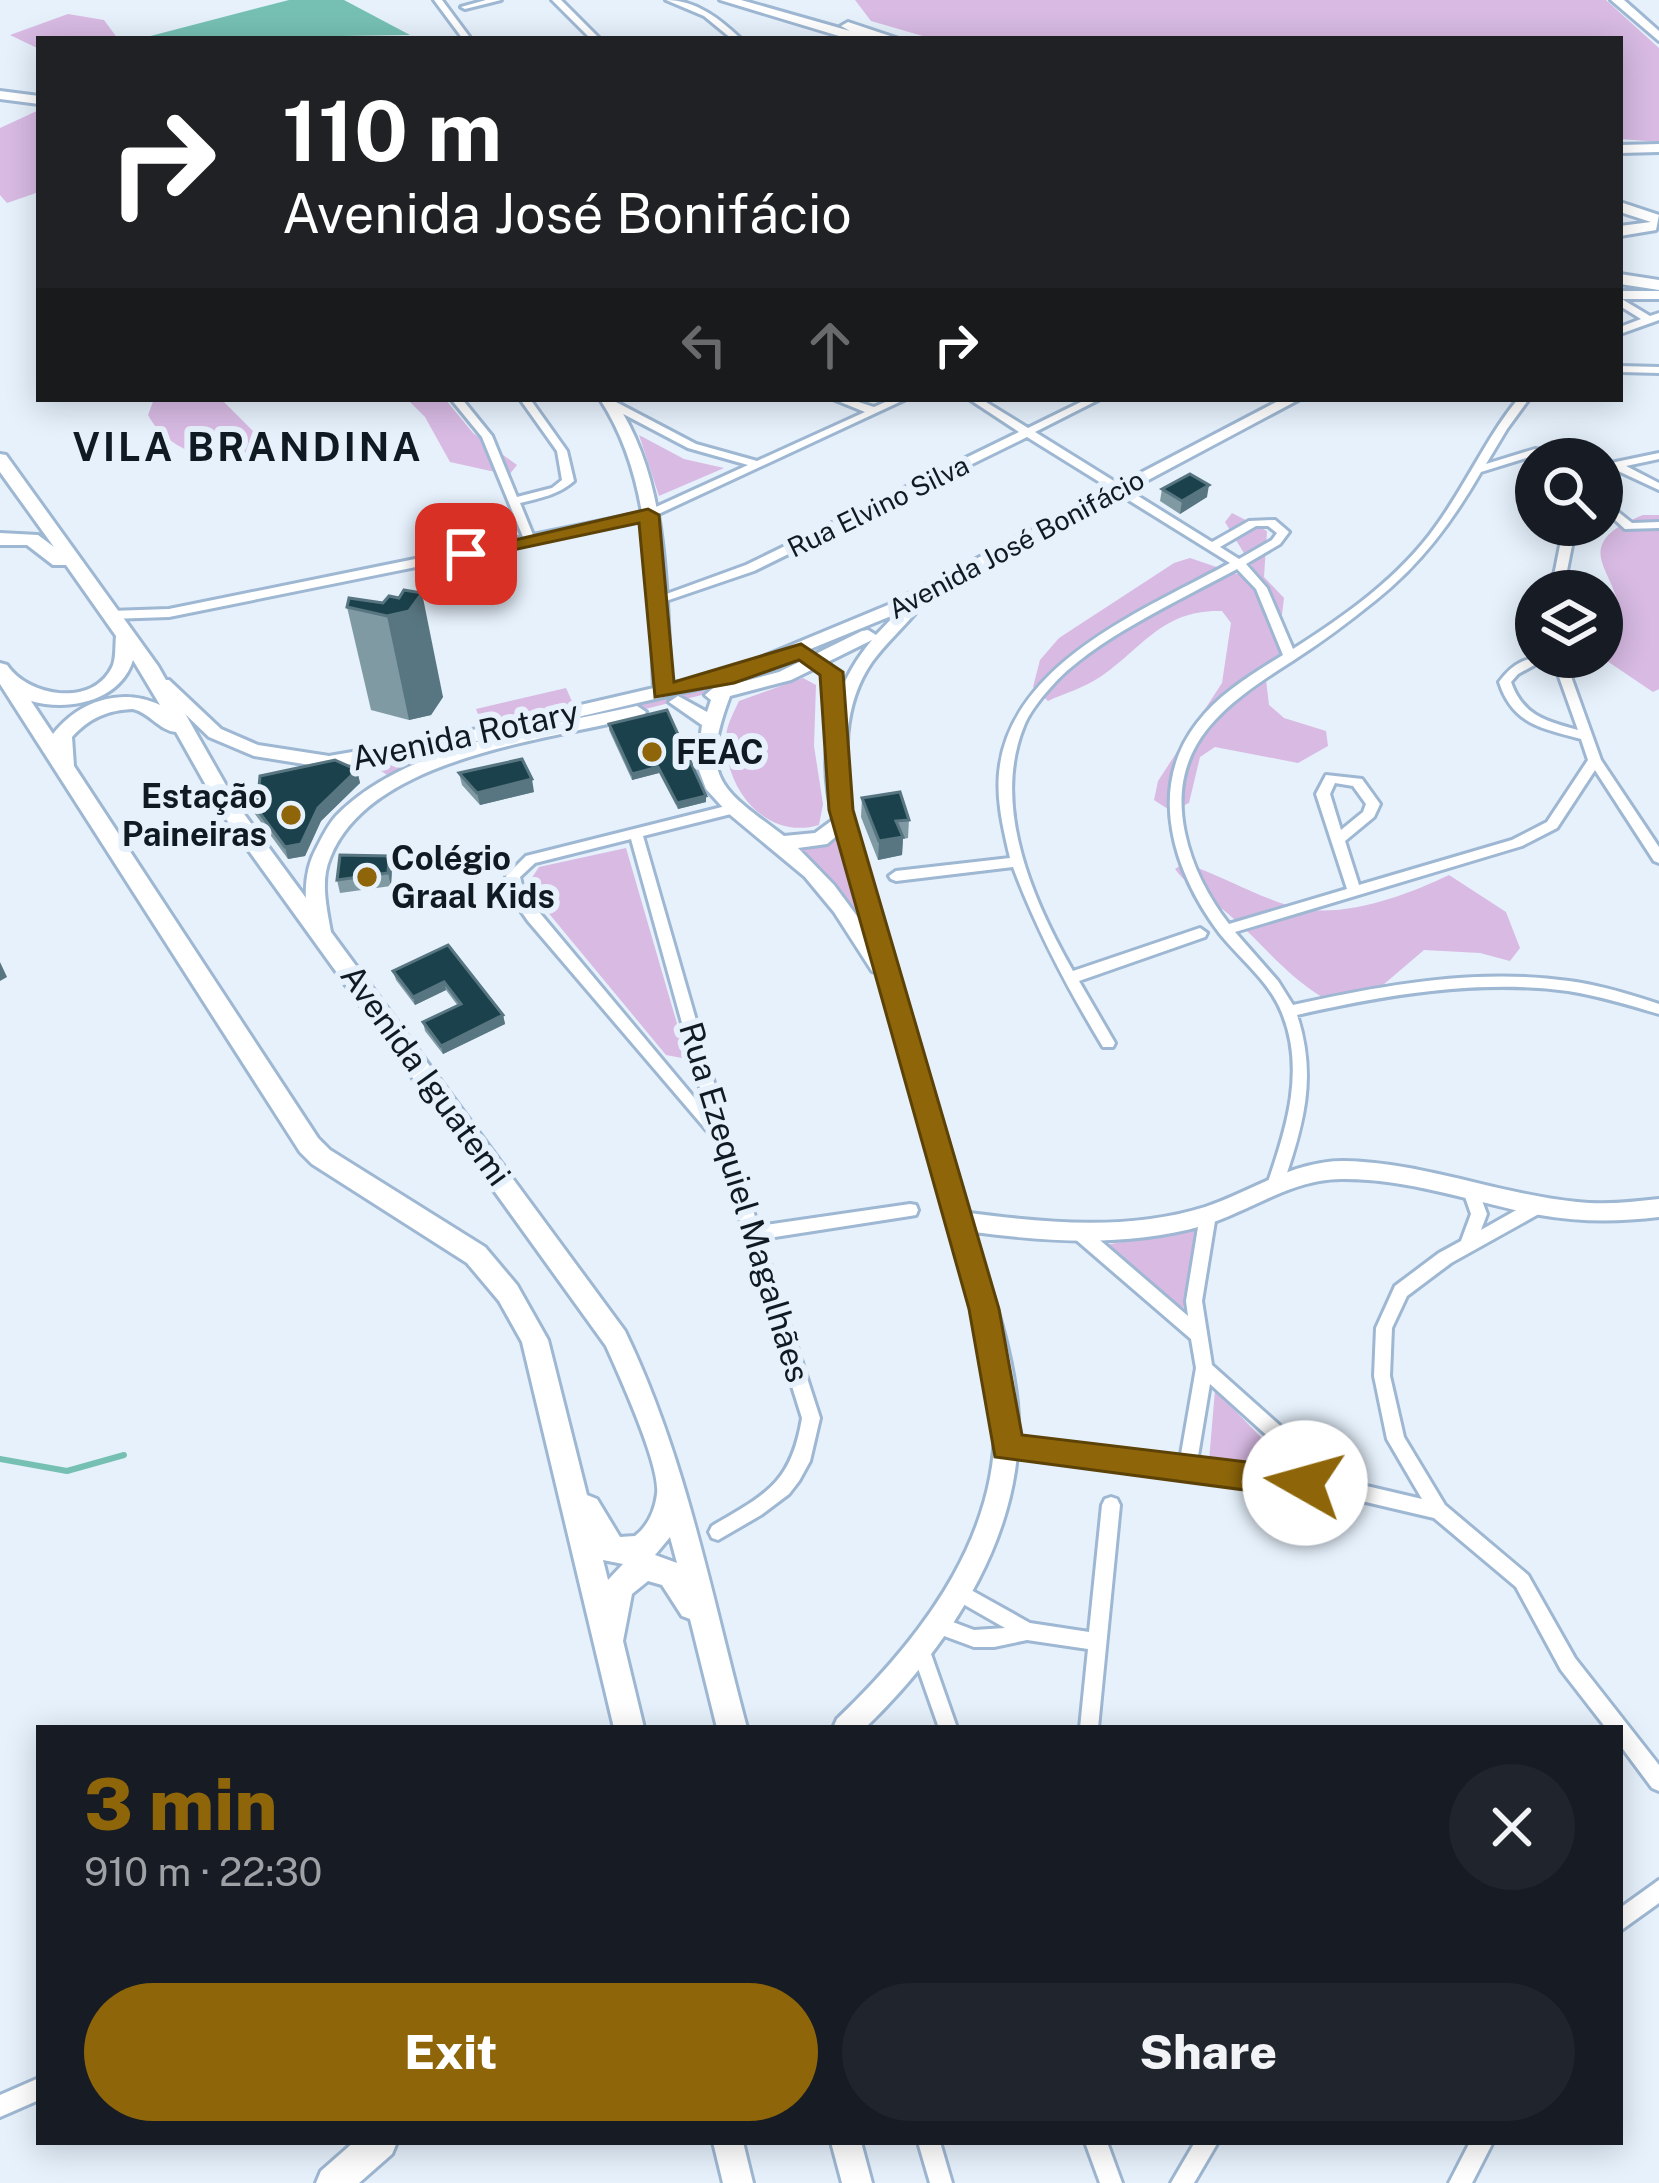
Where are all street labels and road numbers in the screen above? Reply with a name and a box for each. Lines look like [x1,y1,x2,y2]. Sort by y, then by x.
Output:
street label: Rua Elvino Silva [782,448,974,564]
street label: Avenida José Bonifácio [883,463,1149,625]
street label: Avenida Rotary [348,692,582,778]
street label: Avenida Iguatemi [333,957,519,1193]
street label: Rua Ezequiel Magalhães [672,1017,818,1387]

